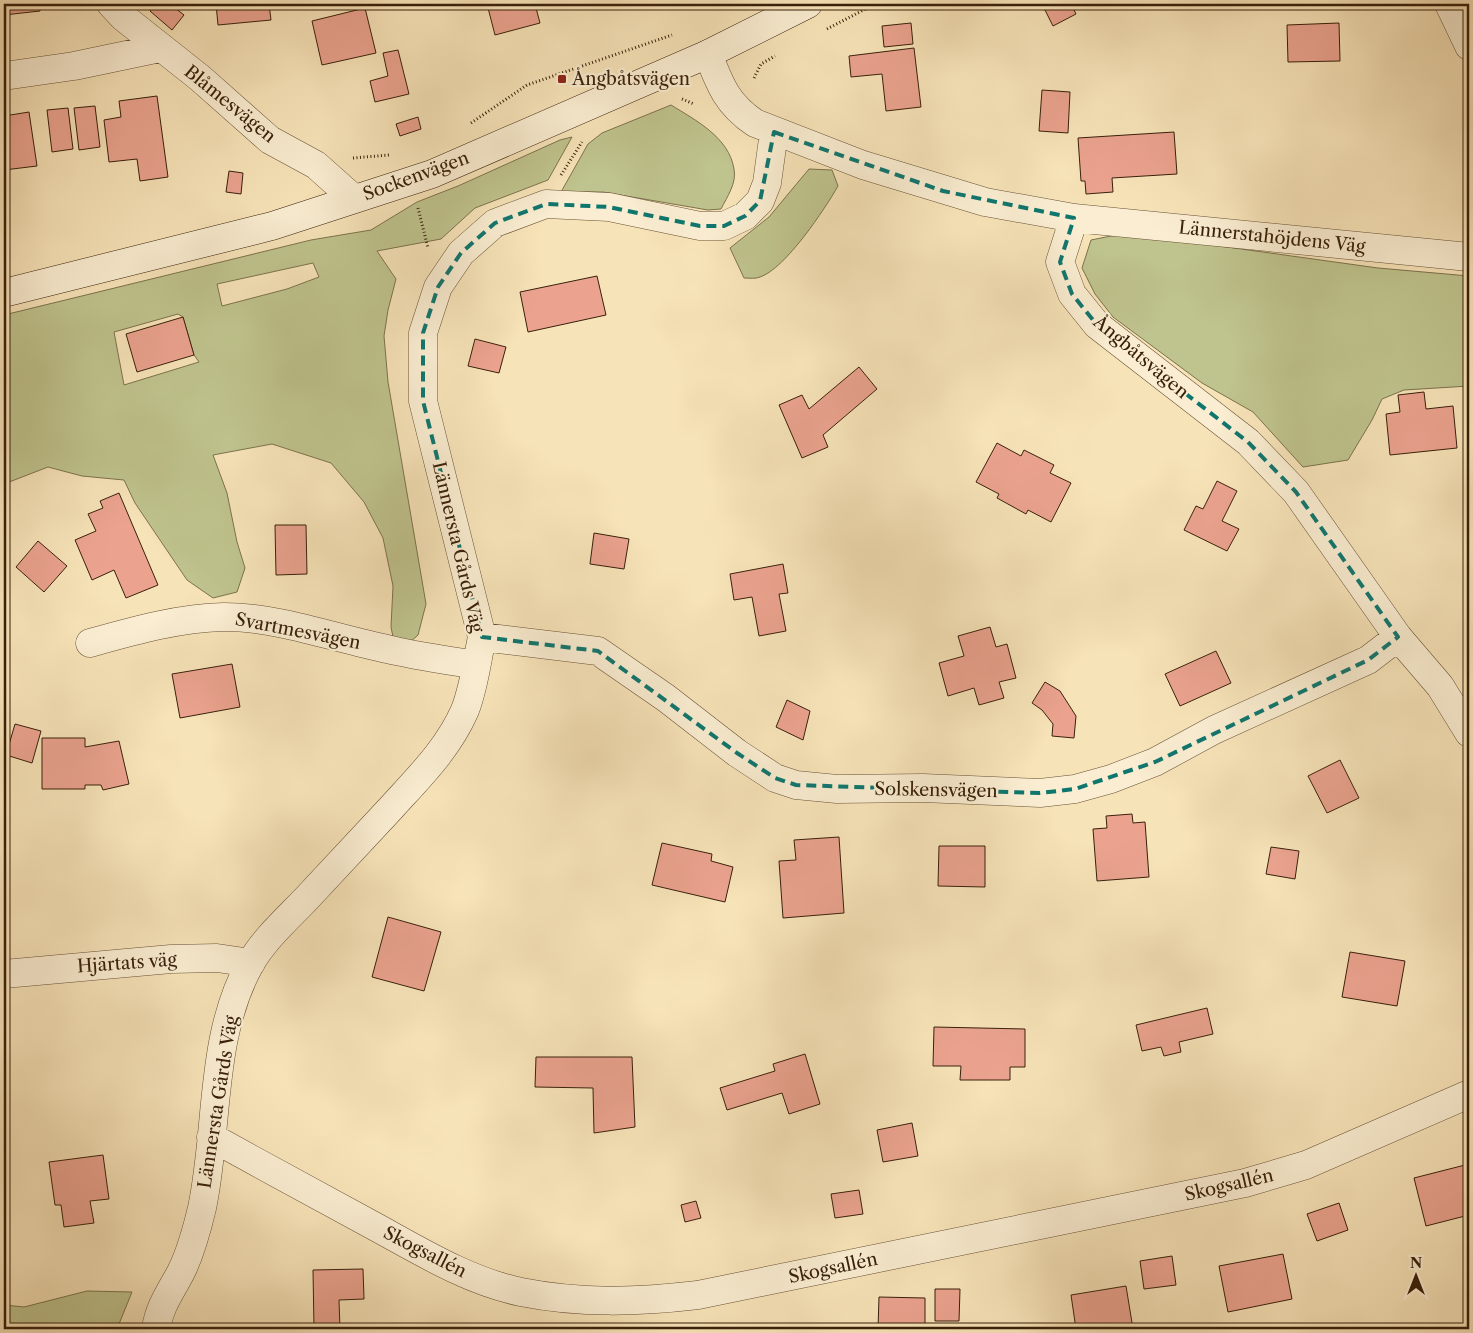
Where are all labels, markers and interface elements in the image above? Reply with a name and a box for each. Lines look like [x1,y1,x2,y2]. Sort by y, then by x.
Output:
street label: Blåmesvägen [180,60,280,148]
place label: Ångbåtsvägen [571,67,690,90]
marker: Ångbåtsvägen [556,73,568,85]
street label: Sockenvägen [360,147,472,205]
street label: Lännerstahöjdens Väg [1178,216,1367,258]
street label: Ångbåtsvägen [1088,309,1194,403]
street label: Lännersta Gårds Väg [428,459,488,635]
street label: Svartmesvägen [233,608,363,654]
street label: Solskensvägen [874,778,998,802]
street label: Hjärtats väg [76,949,178,977]
street label: Lännersta Gårds Väg [193,1013,243,1190]
street label: Skogsallén [1182,1164,1276,1206]
street label: Skogsallén [380,1222,470,1282]
street label: Skogsallén [786,1248,880,1288]
north arrow [1390,1250,1440,1300]
text: N [1410,1254,1422,1272]

